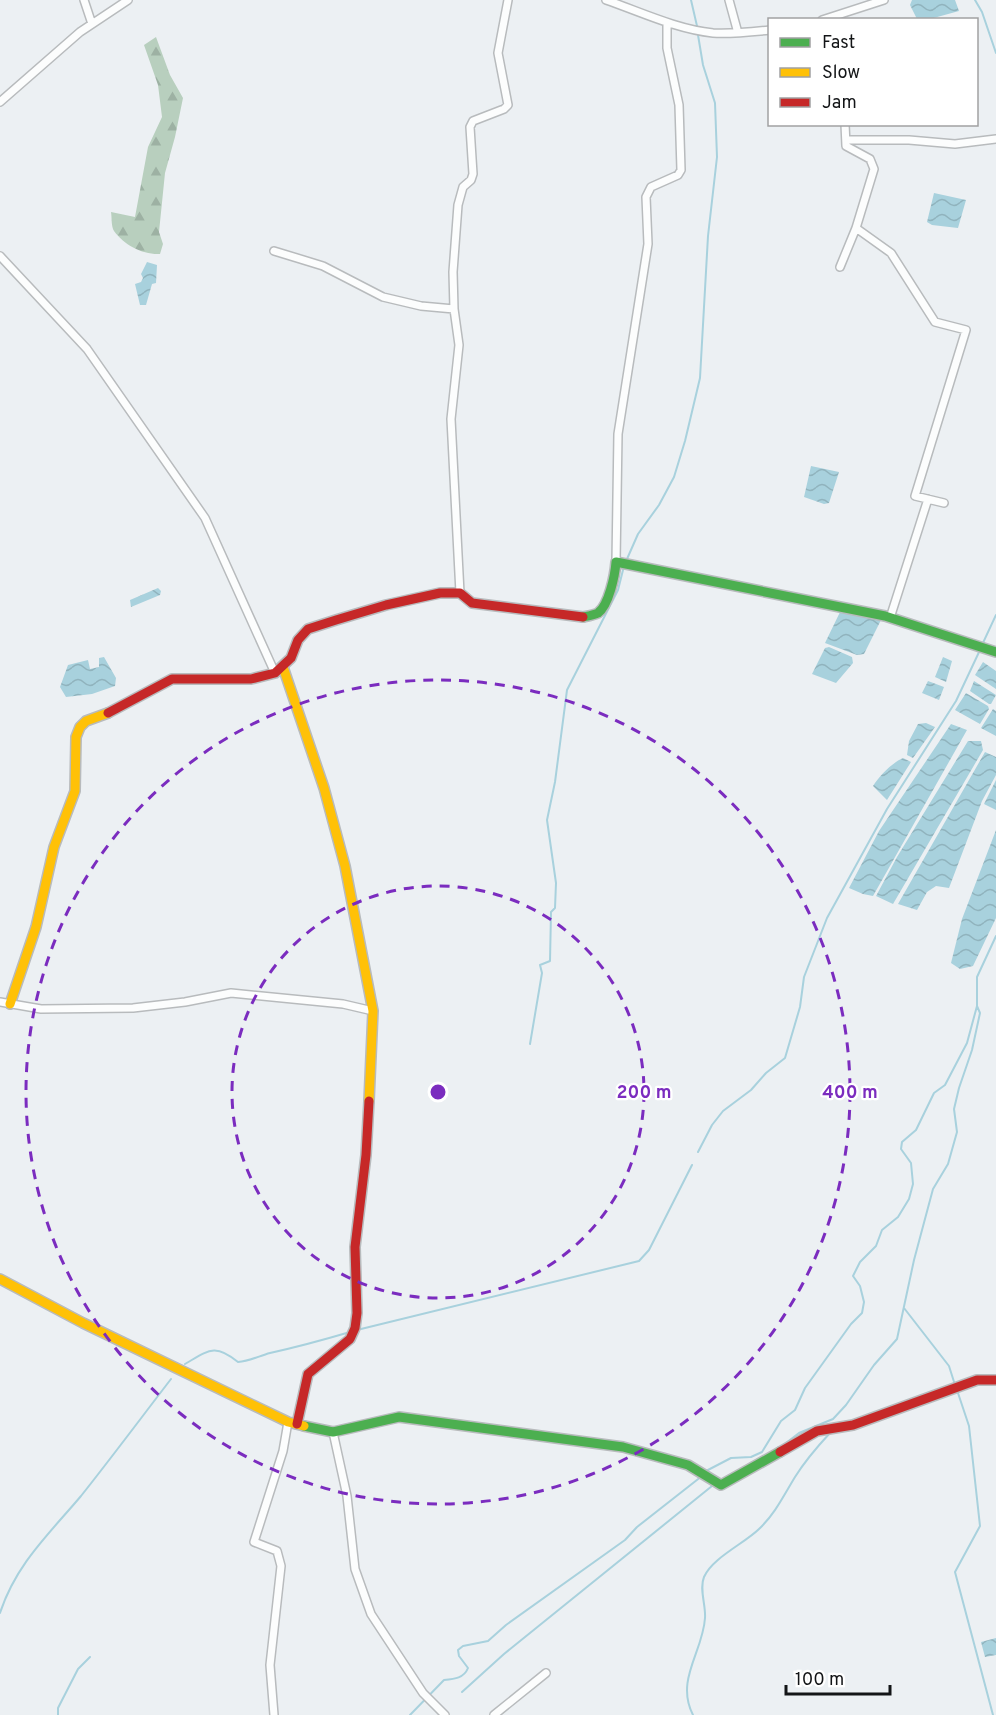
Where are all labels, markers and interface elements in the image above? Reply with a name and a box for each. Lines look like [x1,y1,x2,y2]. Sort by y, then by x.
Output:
legend [768,18,978,126]
text: Fast [822,32,855,55]
text: Slow [822,62,860,85]
text: Jam [822,92,857,115]
centre of rings [428,1082,448,1102]
text: 200 m [616,1082,672,1105]
text: 400 m [822,1082,878,1105]
scale bar [786,1658,890,1696]
text: 100 m [795,1669,844,1692]

